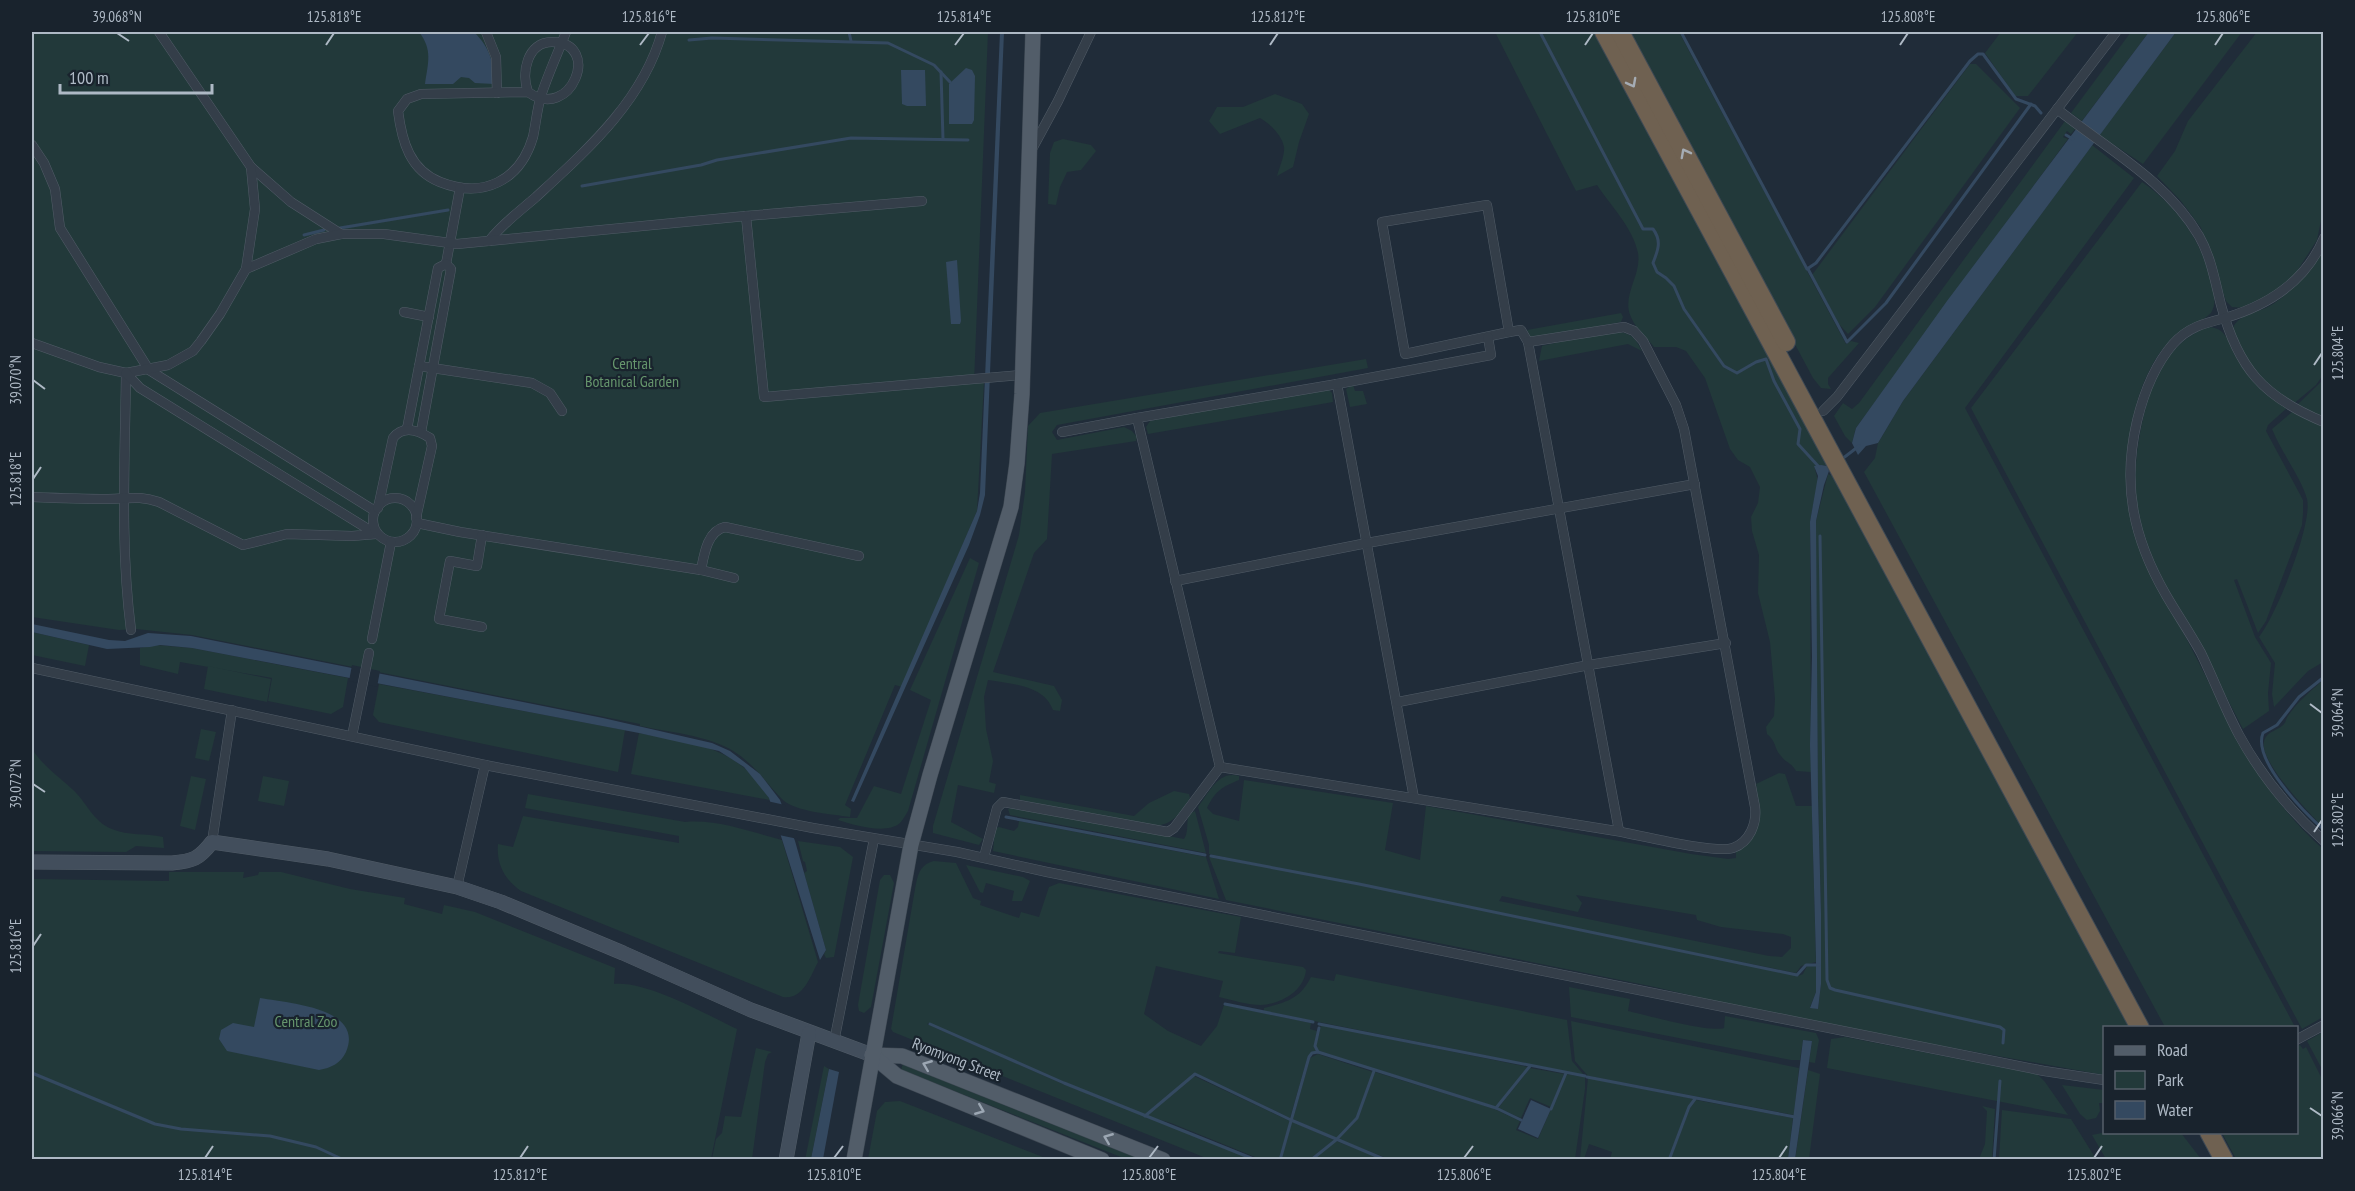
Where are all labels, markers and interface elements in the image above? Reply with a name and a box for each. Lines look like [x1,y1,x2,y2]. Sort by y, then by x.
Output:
text: 39.068°N [92,7,142,26]
text: 125.818°E [307,7,361,26]
text: 125.816°E [622,7,676,26]
text: 125.814°E [937,7,991,26]
text: 125.812°E [1251,7,1305,26]
text: 125.810°E [1566,7,1620,26]
text: 125.808°E [1881,7,1935,26]
text: 125.806°E [2196,7,2250,26]
scale bar [60,57,212,95]
text: 100 m [69,66,109,89]
one-way arrow [1625,77,1636,87]
one-way arrow [1681,149,1692,159]
text: 125.804°E [2328,326,2347,380]
park label: Central Botanical Garden [585,353,679,391]
text: 39.070°N [6,355,25,405]
text: 125.818°E [6,452,25,506]
text: 39.064°N [2328,688,2347,738]
text: 39.072°N [6,759,25,809]
text: 125.802°E [2328,793,2347,847]
text: 125.816°E [6,919,25,973]
park label: Central Zoo [275,1011,337,1031]
legend [2103,1026,2298,1134]
street label: Ryomyong Street [910,1033,1005,1085]
text: Road [2157,1038,2188,1061]
one-way arrow [923,1060,933,1073]
text: Park [2157,1068,2184,1091]
text: 39.066°N [2328,1091,2347,1141]
text: Water [2157,1098,2193,1121]
one-way arrow [973,1103,984,1115]
one-way arrow [1104,1133,1115,1145]
text: 125.814°E [178,1165,232,1184]
text: 125.812°E [493,1165,547,1184]
text: 125.810°E [807,1165,861,1184]
text: 125.808°E [1122,1165,1176,1184]
text: 125.806°E [1437,1165,1491,1184]
text: 125.804°E [1752,1165,1806,1184]
text: 125.802°E [2067,1165,2121,1184]

